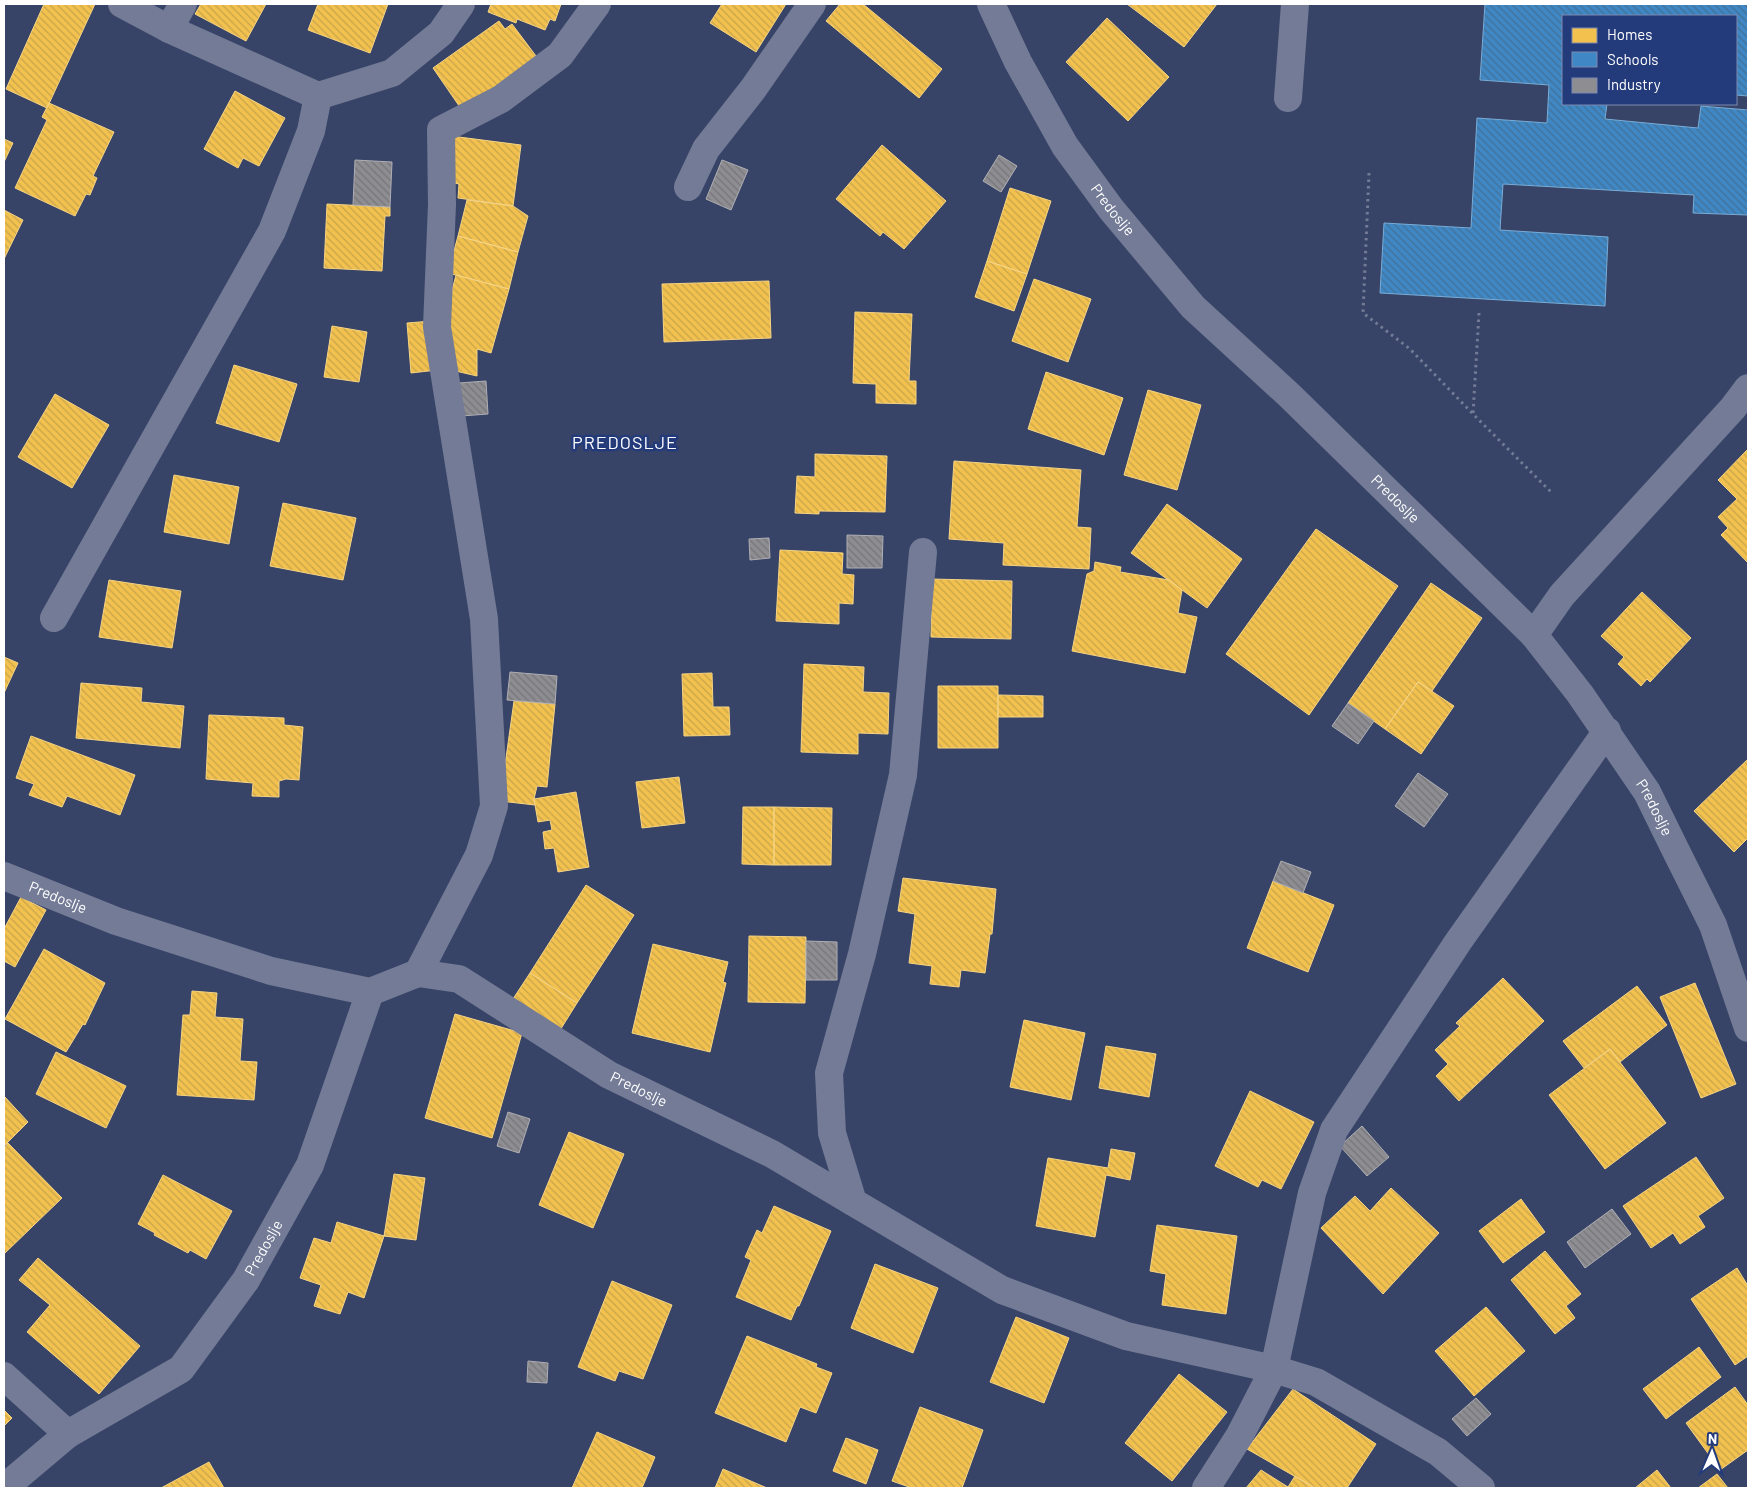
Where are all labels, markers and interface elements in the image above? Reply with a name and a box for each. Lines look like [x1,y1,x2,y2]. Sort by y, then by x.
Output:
legend [1562,15,1737,105]
text: Homes [1607,25,1652,43]
text: Schools [1607,50,1659,68]
text: Industry [1607,75,1661,93]
street label: Predoslje [1088,180,1139,239]
district label: PREDOSLJE [572,431,678,453]
street label: Predoslje [1368,471,1424,526]
street label: Predoslje [1633,775,1677,838]
street label: Predoslje [27,877,90,916]
street label: Predoslje [608,1067,671,1110]
street label: Predoslje [240,1216,286,1278]
north arrow [1687,1427,1737,1477]
text: N [1708,1430,1717,1447]

